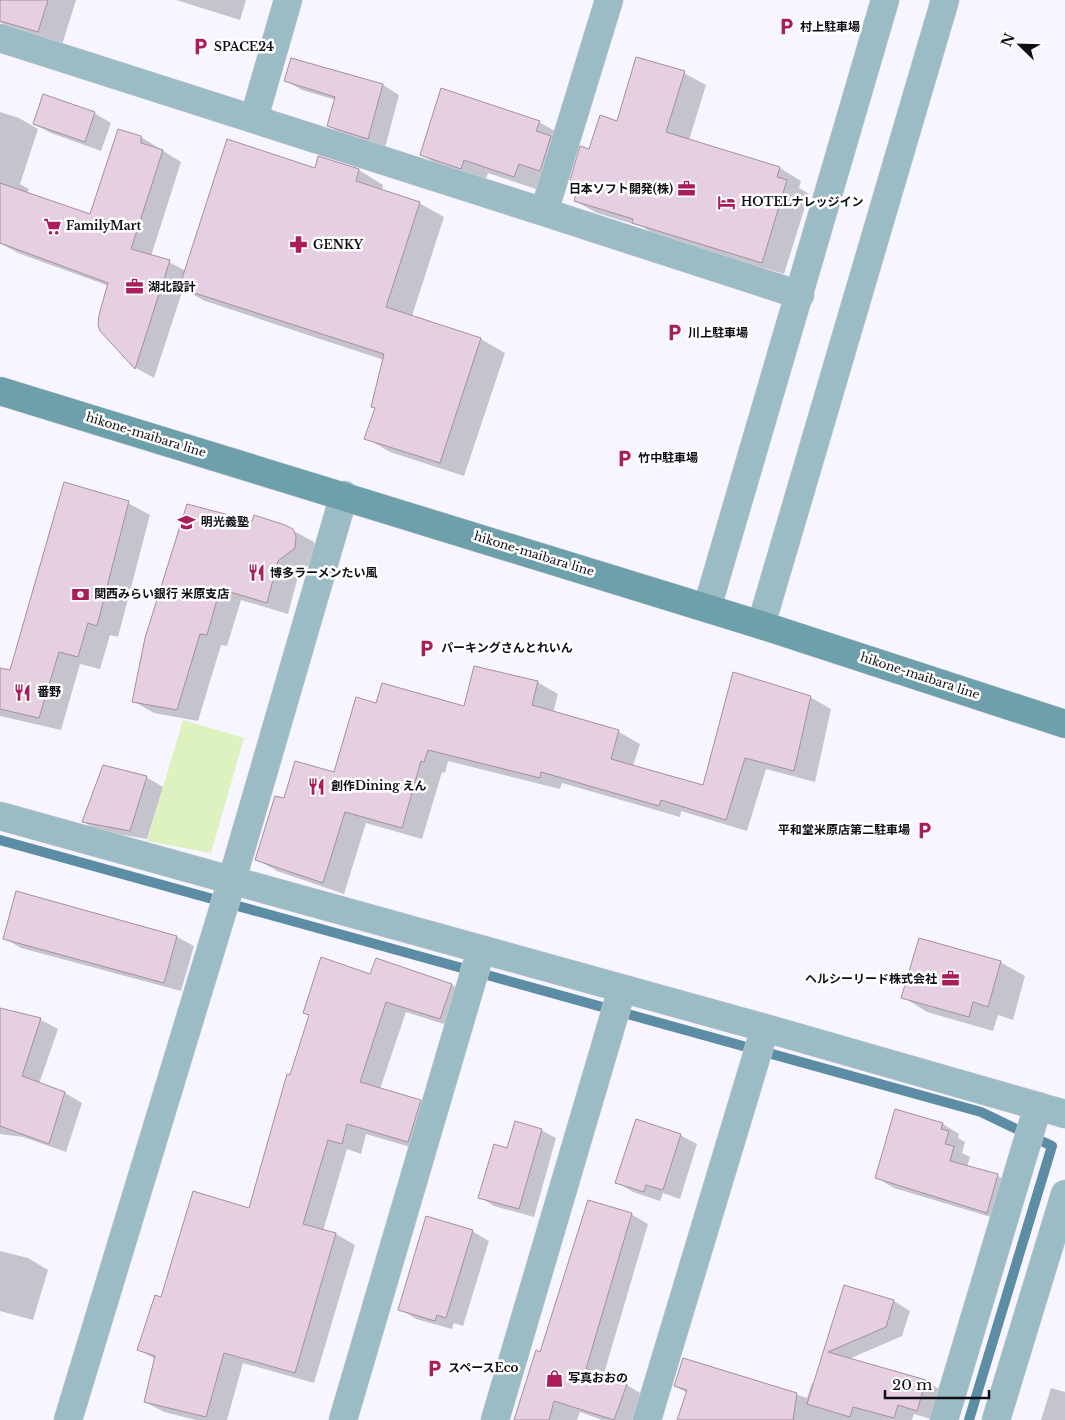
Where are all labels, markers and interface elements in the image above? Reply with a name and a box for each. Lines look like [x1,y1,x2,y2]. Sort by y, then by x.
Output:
parking icon: 村上駐車場 [776,17,796,37]
place label: 村上駐車場 [800,19,860,34]
north arrow [995,20,1045,70]
text: N [997,30,1019,49]
parking icon: SPACE24 [190,37,210,57]
place label: SPACE24 [214,39,274,54]
office icon: 日本ソフト開発(株) [677,179,697,199]
place label: 日本ソフト開発(株) [569,181,673,196]
hotel icon: HOTELナレッジイン [717,192,737,212]
place label: HOTELナレッジイン [741,194,864,209]
supermarket icon: FamilyMart [42,216,62,236]
place label: FamilyMart [66,218,142,233]
pharmacy icon: GENKY [289,235,309,255]
place label: GENKY [313,237,364,252]
office icon: 湖北設計 [124,277,144,297]
place label: 湖北設計 [148,279,196,294]
parking icon: 川上駐車場 [664,323,684,343]
place label: 川上駐車場 [688,325,748,340]
street label: hikone-maibara line [84,409,208,460]
parking icon: 竹中駐車場 [614,448,634,468]
place label: 竹中駐車場 [638,450,698,465]
school or university icon: 明光義塾 [177,512,197,532]
place label: 明光義塾 [201,514,249,529]
street label: hikone-maibara line [472,528,596,579]
restaurant icon: 博多ラーメンたい風 [246,563,266,583]
place label: 博多ラーメンたい風 [270,565,378,580]
bank icon: 関西みらい銀行 米原支店 [70,584,90,604]
place label: 関西みらい銀行 米原支店 [94,586,229,601]
parking icon: パーキングさんとれいん [417,638,437,658]
place label: パーキングさんとれいん [441,640,573,655]
street label: hikone-maibara line [858,649,982,702]
restaurant icon: 番野 [13,682,33,702]
place label: 番野 [37,684,61,699]
restaurant icon: 創作Dining えん [307,776,327,796]
place label: 創作Dining えん [331,778,427,793]
parking icon: 平和堂米原店第二駐車場 [914,820,934,840]
place label: 平和堂米原店第二駐車場 [778,822,910,837]
office icon: ヘルシーリード株式会社 [941,969,961,989]
place label: ヘルシーリード株式会社 [805,971,937,986]
parking icon: スペースEco [424,1358,444,1378]
place label: スペースEco [448,1360,518,1375]
shop icon: 写真おおの [544,1368,564,1388]
scale bar [885,1368,989,1400]
place label: 写真おおの [568,1370,628,1385]
text: 20 m [892,1375,932,1394]

